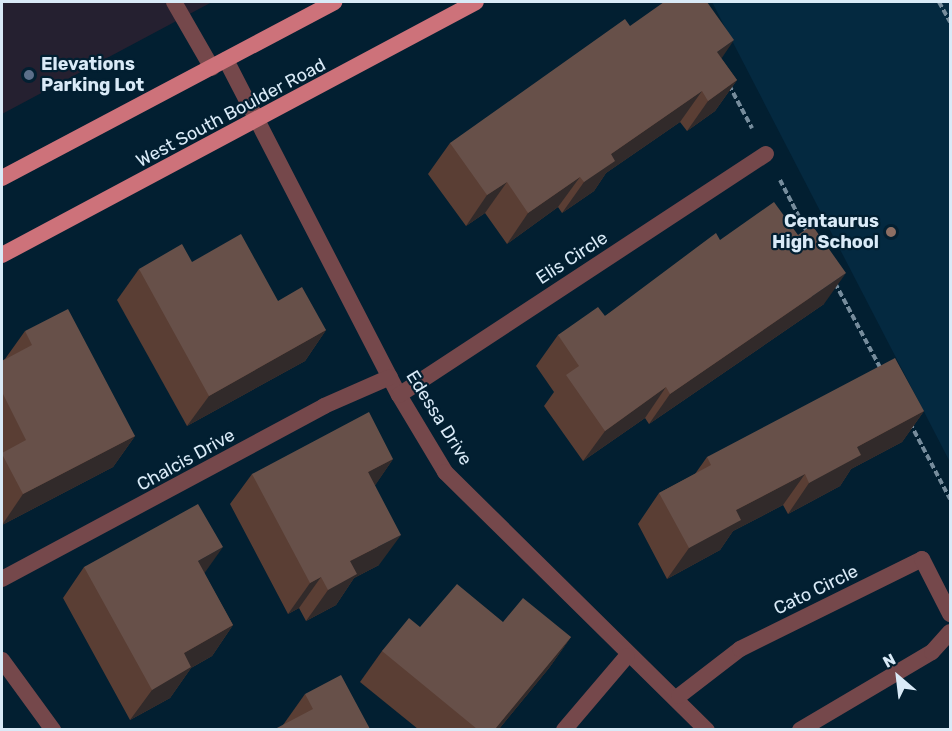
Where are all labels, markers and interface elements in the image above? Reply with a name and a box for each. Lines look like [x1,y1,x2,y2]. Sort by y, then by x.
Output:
place label: Elevations Parking Lot [41,54,144,97]
street label: West South Boulder Road [132,54,330,172]
marker: Elevations Parking Lot [22,68,36,82]
place label: Centaurus High School [772,211,879,254]
marker: Centaurus High School [884,225,898,239]
street label: Elis Circle [532,227,612,289]
street label: Edessa Drive [401,367,477,469]
street label: Chalcis Drive [133,424,239,496]
street label: Cato Circle [770,560,862,620]
north arrow [868,647,928,707]
text: N [880,650,899,672]

